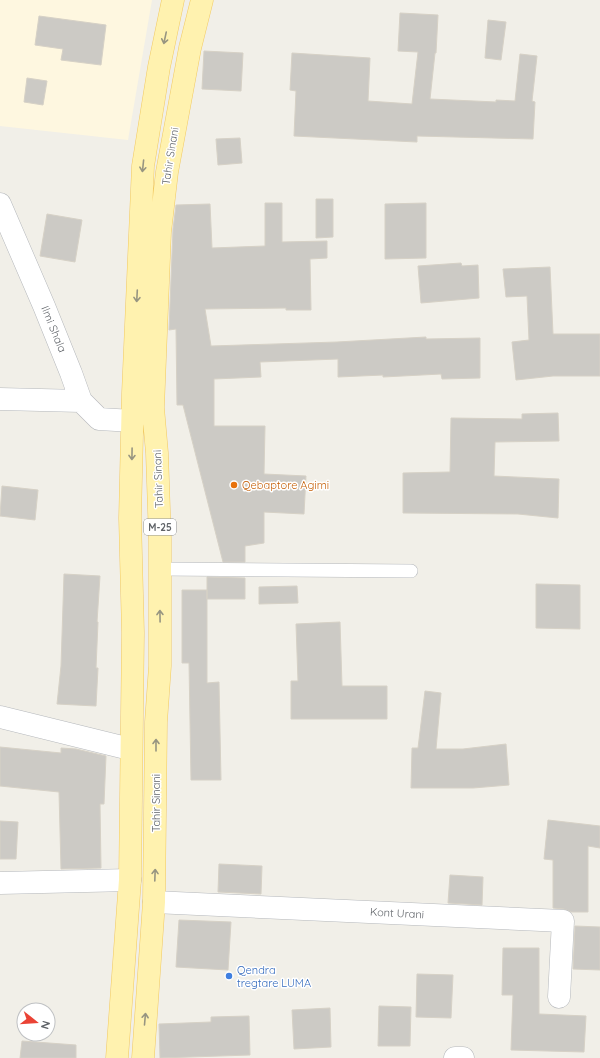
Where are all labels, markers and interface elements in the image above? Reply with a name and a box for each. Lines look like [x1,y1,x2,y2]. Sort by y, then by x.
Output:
one-way arrow [161,31,169,44]
street label: Tahir Sinani [159,126,181,186]
one-way arrow [140,159,147,172]
one-way arrow [134,289,141,302]
street label: Ilmi Shala [38,304,70,354]
one-way arrow [128,447,136,460]
street label: Tahir Sinani [150,450,166,508]
place label: Qebaptore Agimi [242,478,329,492]
marker: Qebaptore Agimi [229,480,239,490]
road number: M-25 [144,519,176,535]
one-way arrow [156,610,164,623]
one-way arrow [152,739,160,752]
street label: Tahir Sinani [149,774,163,832]
one-way arrow [151,869,159,882]
street label: Kont Urani [370,905,424,921]
place label: Qendra tregtare LUMA [237,963,311,990]
marker: Qendra tregtare LUMA [224,971,234,981]
north arrow [16,1002,56,1042]
one-way arrow [142,1013,149,1026]
text: N [38,1019,53,1031]

